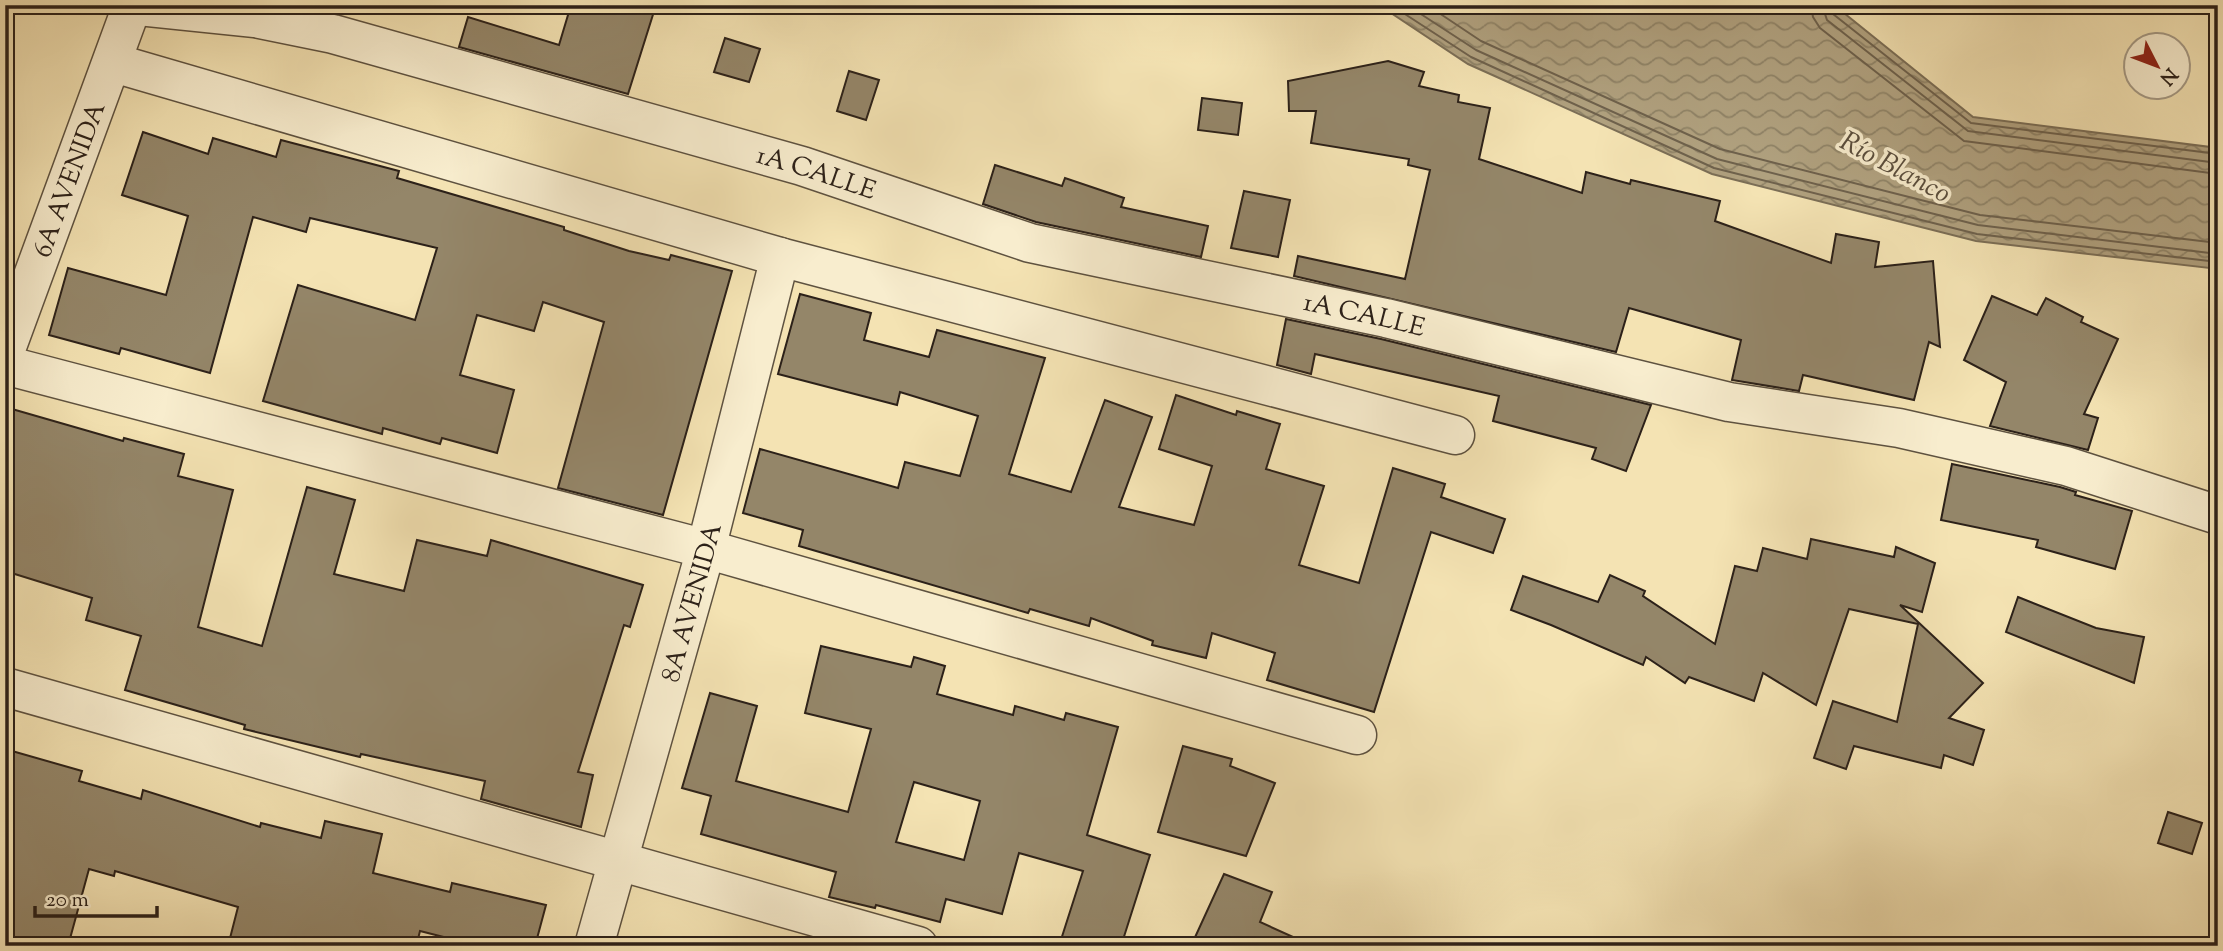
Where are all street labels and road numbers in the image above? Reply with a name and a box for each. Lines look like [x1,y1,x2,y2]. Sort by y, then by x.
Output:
street label: 6A AVENIDA [25,97,116,263]
street label: 1A CALLE [752,138,881,211]
street label: 1A CALLE [1300,285,1429,348]
street label: 8A AVENIDA [653,520,733,687]

